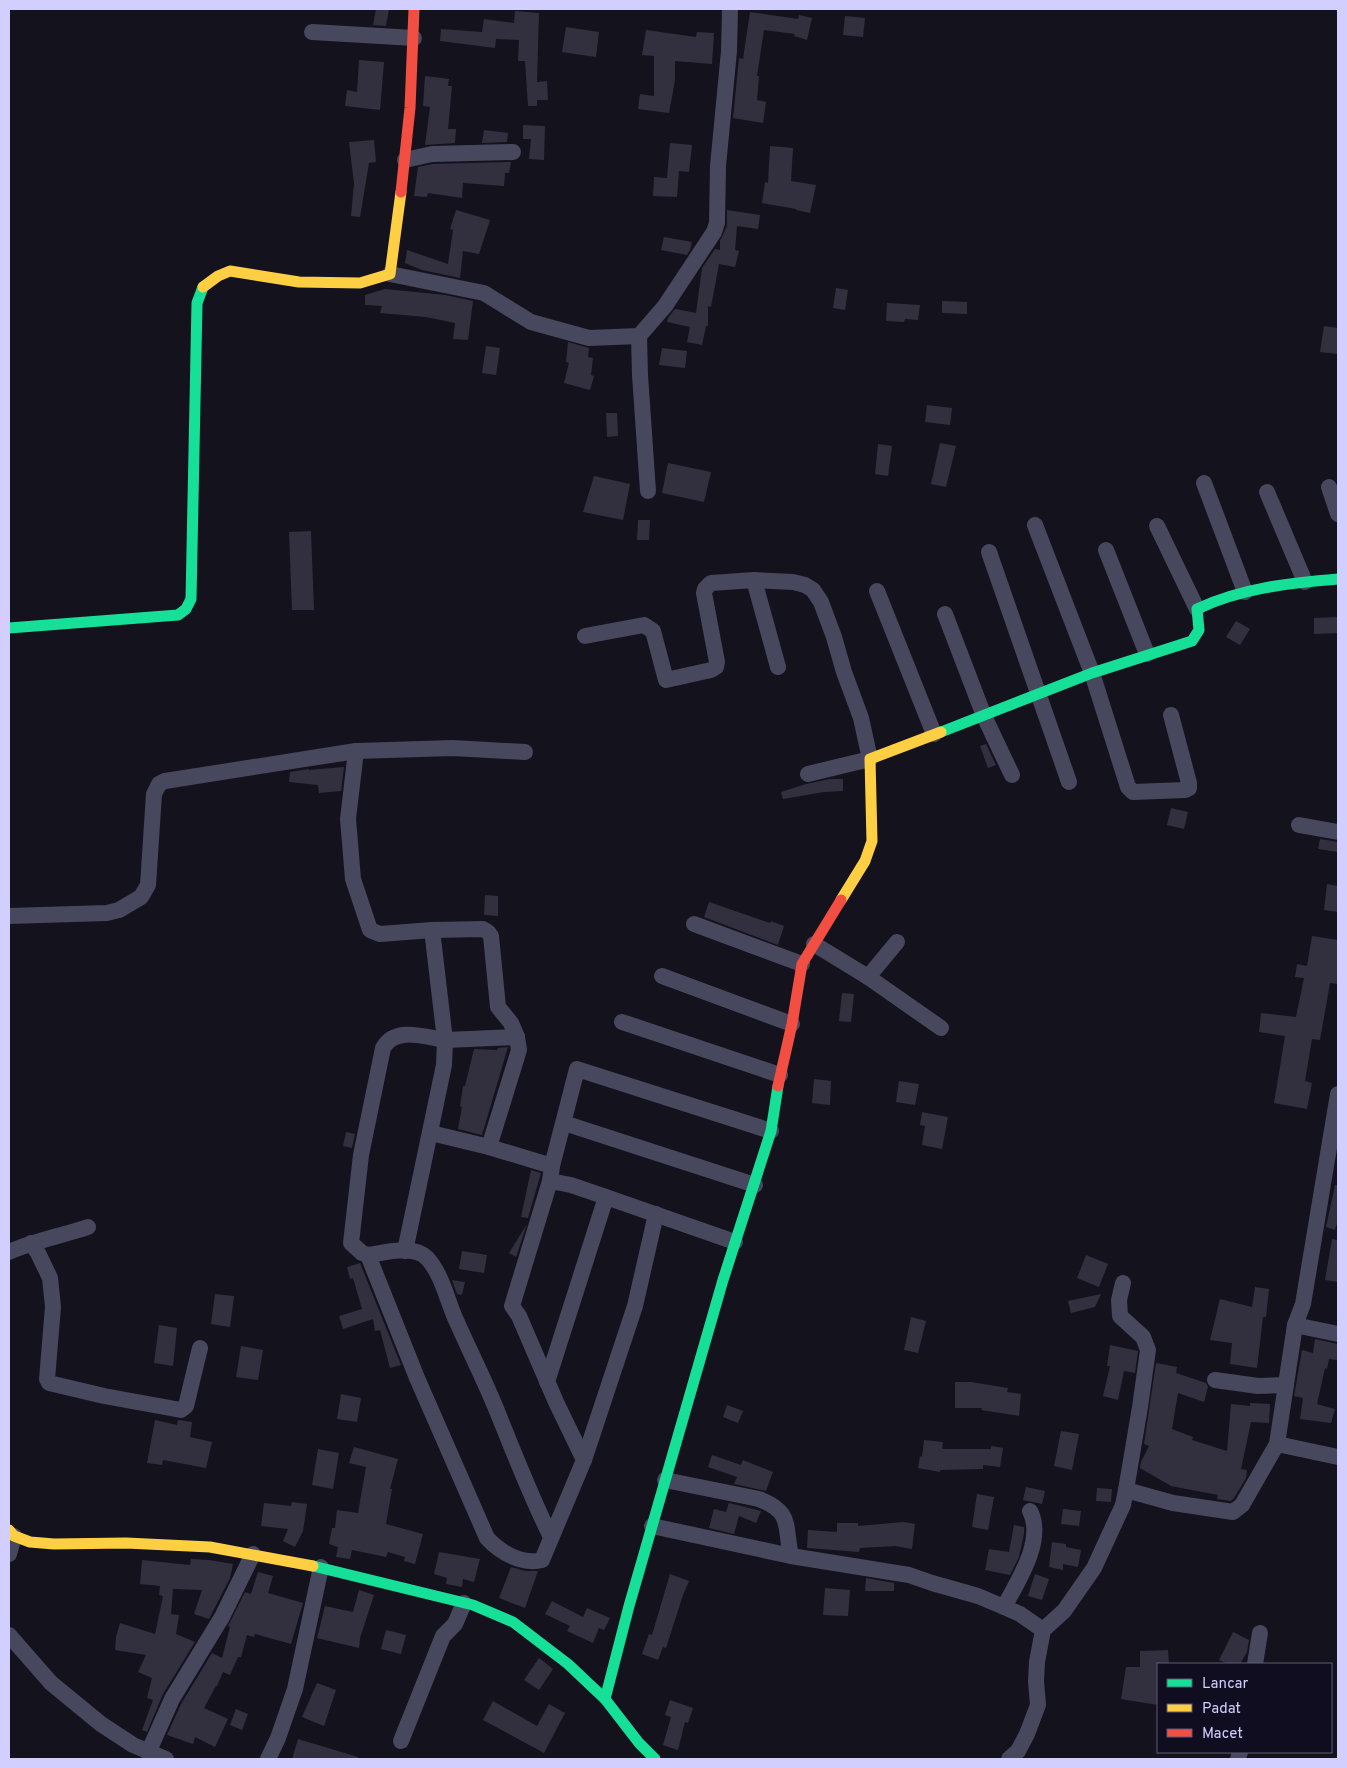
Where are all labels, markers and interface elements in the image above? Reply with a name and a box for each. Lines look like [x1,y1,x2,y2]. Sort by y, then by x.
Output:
legend [1157,1663,1332,1753]
text: Lancar [1202,1675,1249,1694]
text: Padat [1202,1700,1241,1719]
text: Macet [1202,1725,1243,1744]

